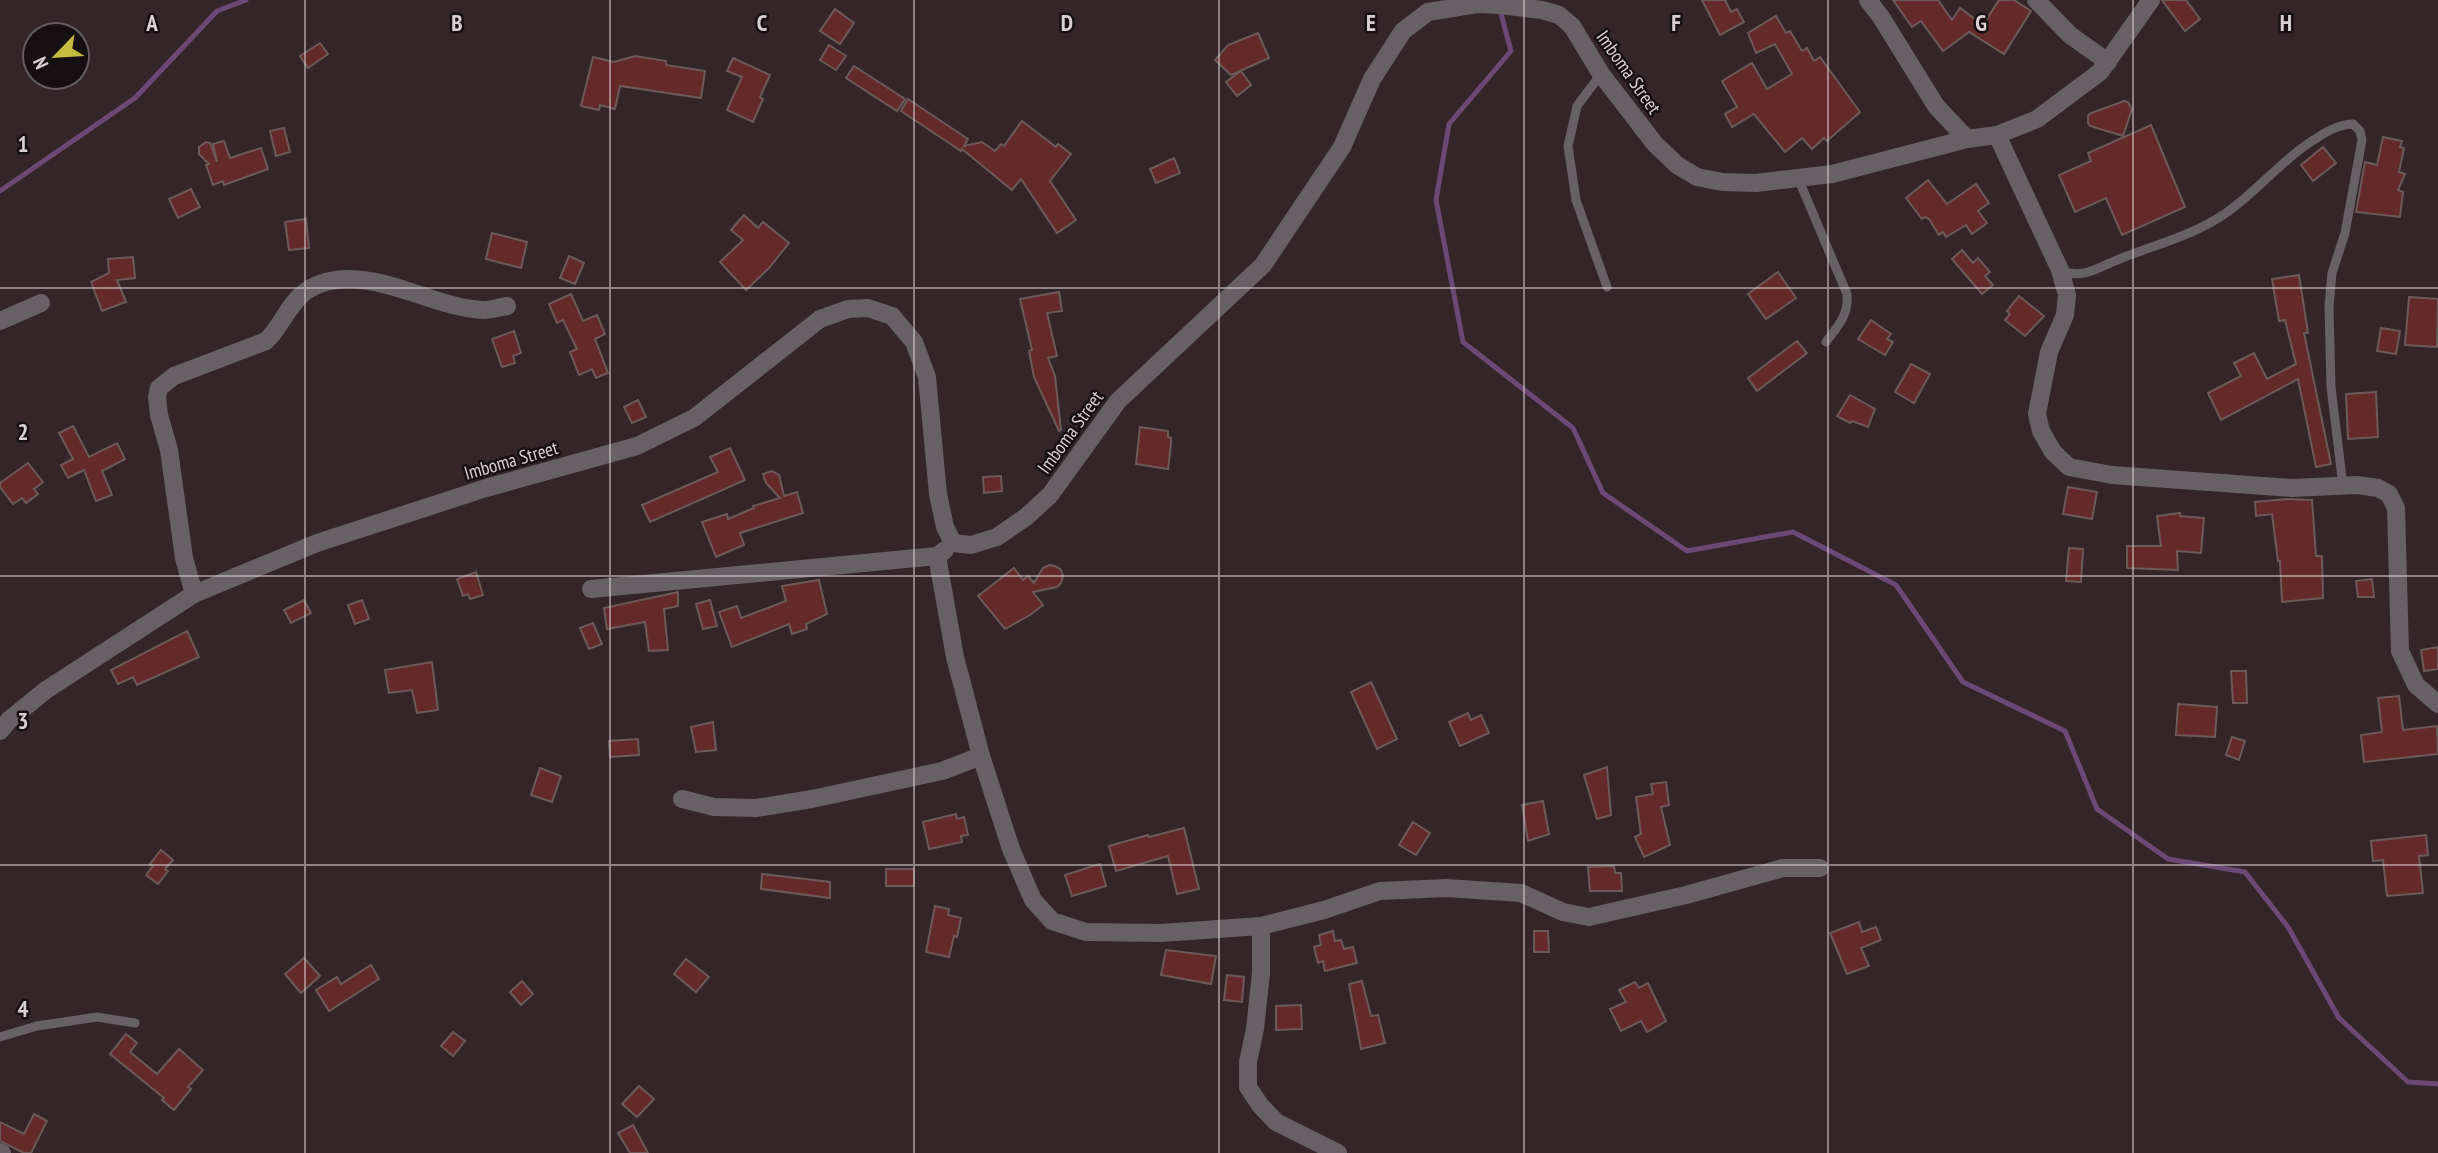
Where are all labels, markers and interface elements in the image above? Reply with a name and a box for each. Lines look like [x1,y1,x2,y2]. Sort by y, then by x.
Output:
text: A [145,8,158,37]
text: B [451,8,463,37]
text: C [757,8,768,37]
text: D [1061,8,1073,37]
text: E [1366,8,1376,37]
text: F [1671,8,1681,37]
text: G [1975,8,1987,37]
text: H [2280,8,2292,37]
north arrow [21,21,91,91]
street label: Imboma Street [1591,26,1667,119]
text: N [28,53,54,73]
text: 1 [18,129,29,158]
street label: Imboma Street [1032,385,1109,478]
text: 2 [18,417,29,446]
street label: Imboma Street [461,435,561,485]
text: 3 [18,706,29,735]
text: 4 [18,994,29,1023]

